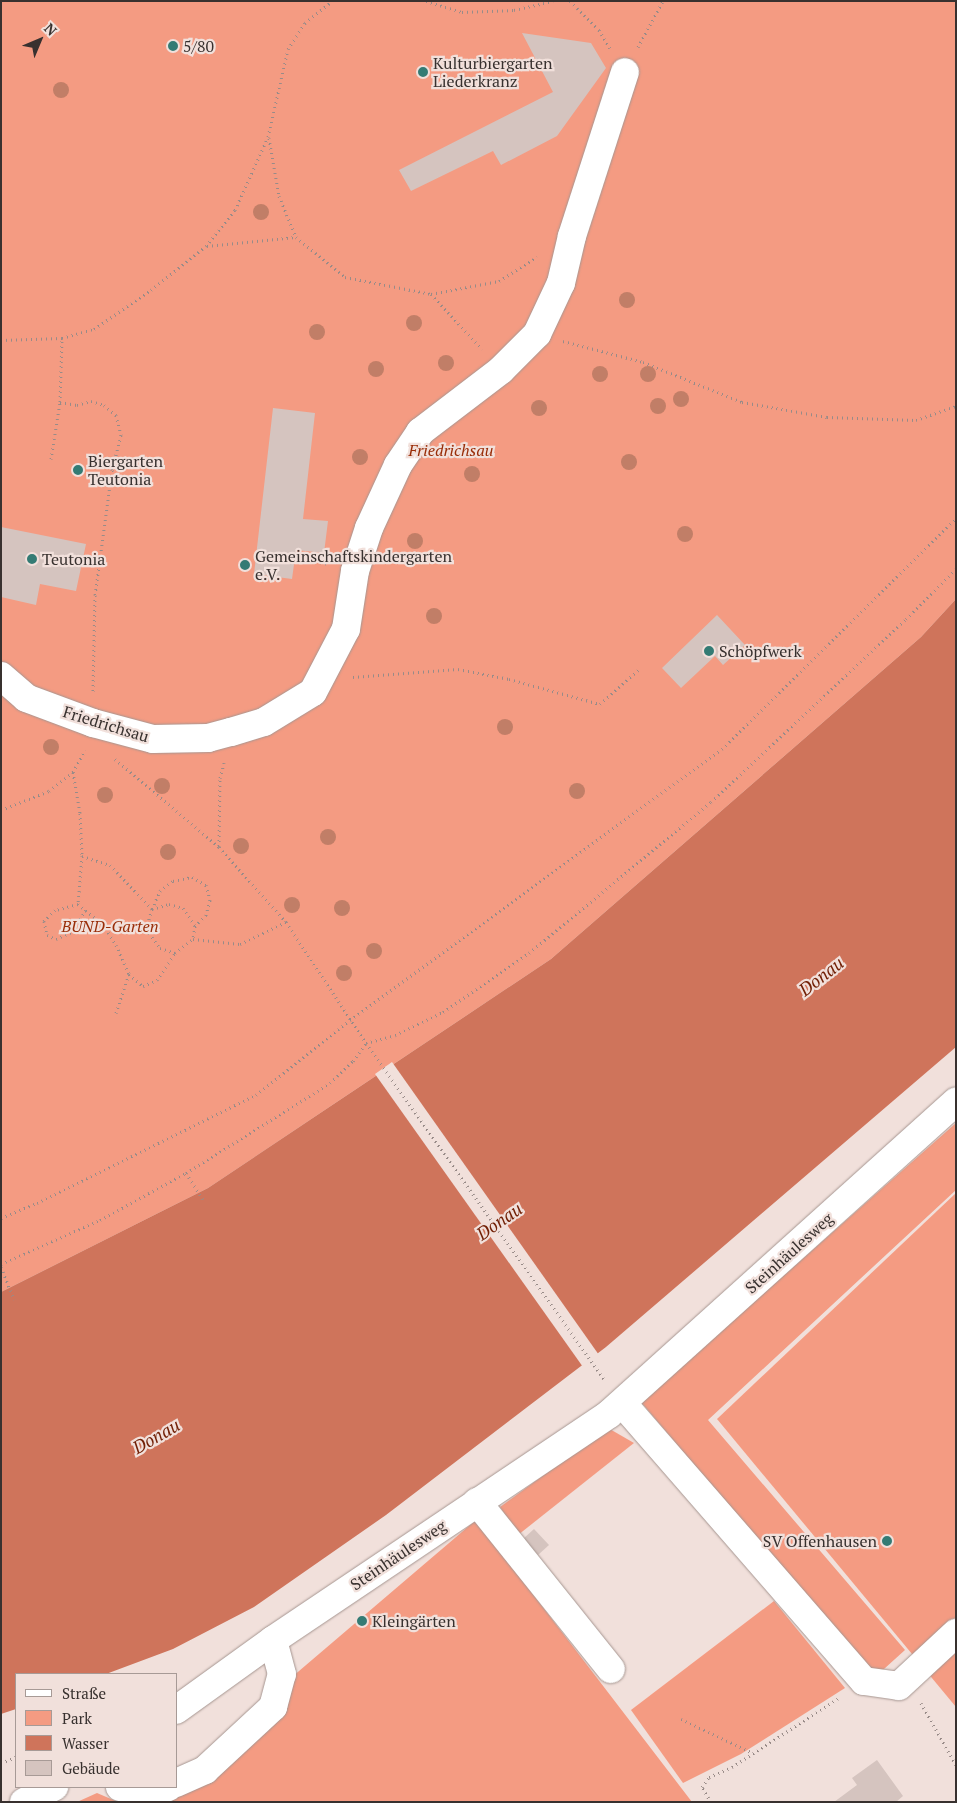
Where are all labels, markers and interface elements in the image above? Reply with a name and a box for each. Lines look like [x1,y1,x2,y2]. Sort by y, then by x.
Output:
north arrow [15,15,65,65]
text: N [40,19,61,40]
place label: 5/80 [183,36,214,56]
marker: 5/80 [167,40,179,52]
place label: Kulturbiergarten Liederkranz [433,53,552,91]
marker: Kulturbiergarten Liederkranz [417,66,429,78]
park label: Friedrichsau [408,440,494,460]
place label: Biergarten Teutonia [88,451,163,489]
marker: Biergarten Teutonia [72,464,84,476]
place label: Gemeinschaftskindergarten e.V. [255,546,452,584]
place label: Teutonia [42,549,105,569]
marker: Teutonia [26,553,38,565]
marker: Gemeinschaftskindergarten e.V. [239,559,251,571]
place label: Schöpfwerk [719,641,802,661]
marker: Schöpfwerk [703,645,715,657]
street label: Friedrichsau [61,702,151,746]
park label: BUND-Garten [61,916,159,936]
water label: Donau [794,952,848,1000]
water label: Donau [472,1197,526,1245]
street label: Steinhäulesweg [741,1209,837,1297]
water label: Donau [128,1414,184,1458]
street label: Steinhäulesweg [347,1516,449,1594]
place label: SV Offenhausen [762,1531,877,1551]
marker: SV Offenhausen [881,1535,893,1547]
place label: Kleingärten [372,1611,456,1631]
marker: Kleingärten [356,1615,368,1627]
legend [15,1673,178,1788]
text: Straße [62,1683,106,1703]
text: Park [62,1708,92,1728]
text: Wasser [62,1733,109,1753]
text: Gebäude [62,1758,120,1778]

